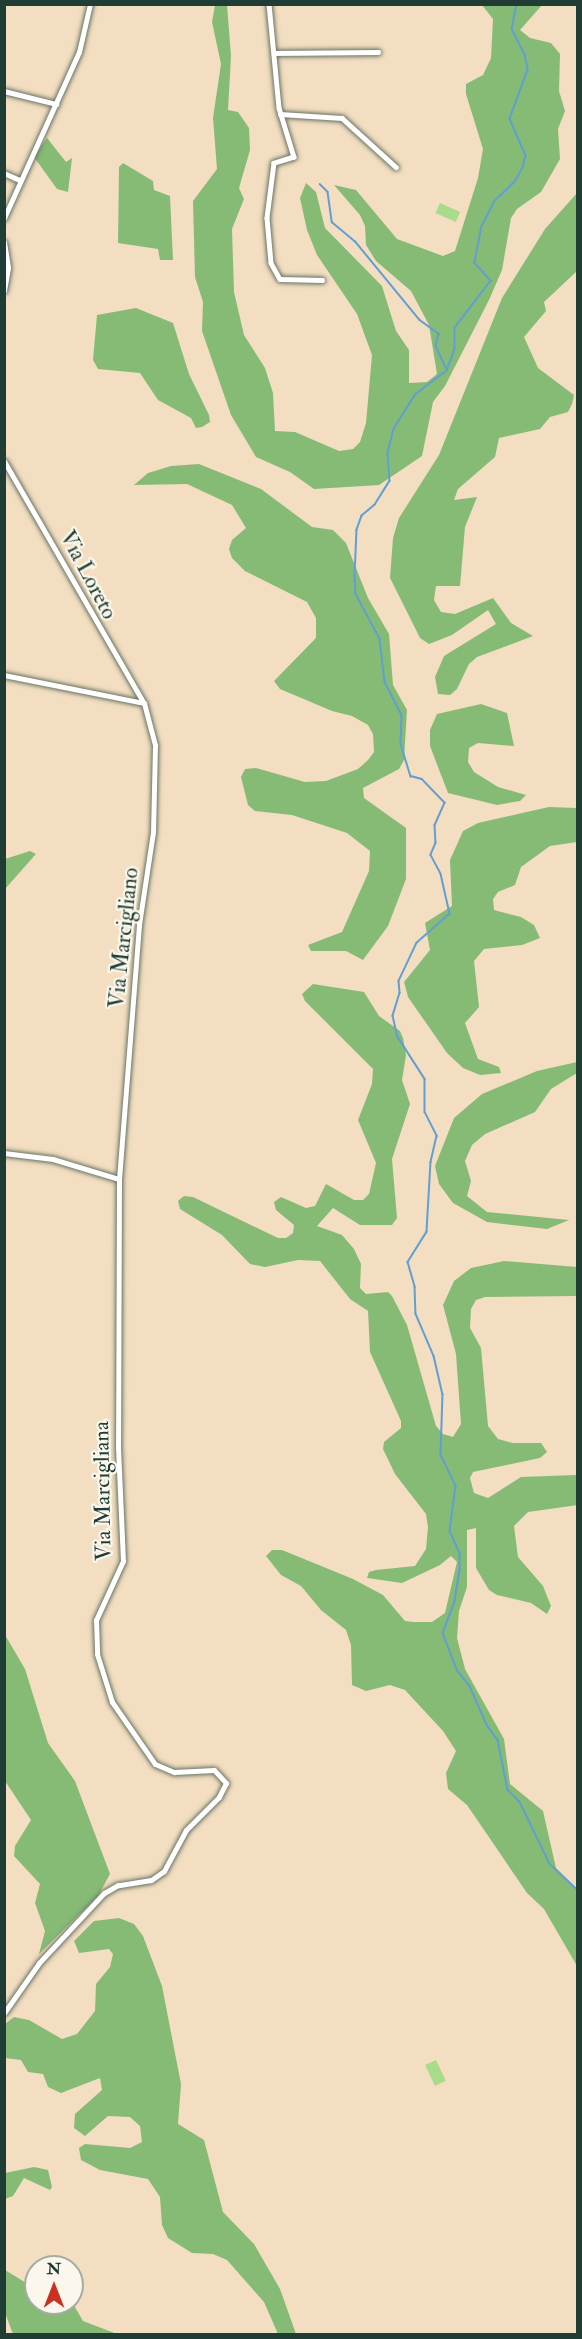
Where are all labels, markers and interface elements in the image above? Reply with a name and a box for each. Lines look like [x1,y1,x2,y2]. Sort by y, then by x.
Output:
street label: Via Loreto [54,526,122,624]
street label: Via Marcigliano [103,866,145,1010]
street label: Via Marcigliana [89,1421,117,1561]
north arrow [24,2255,84,2315]
text: N [47,2259,61,2279]

